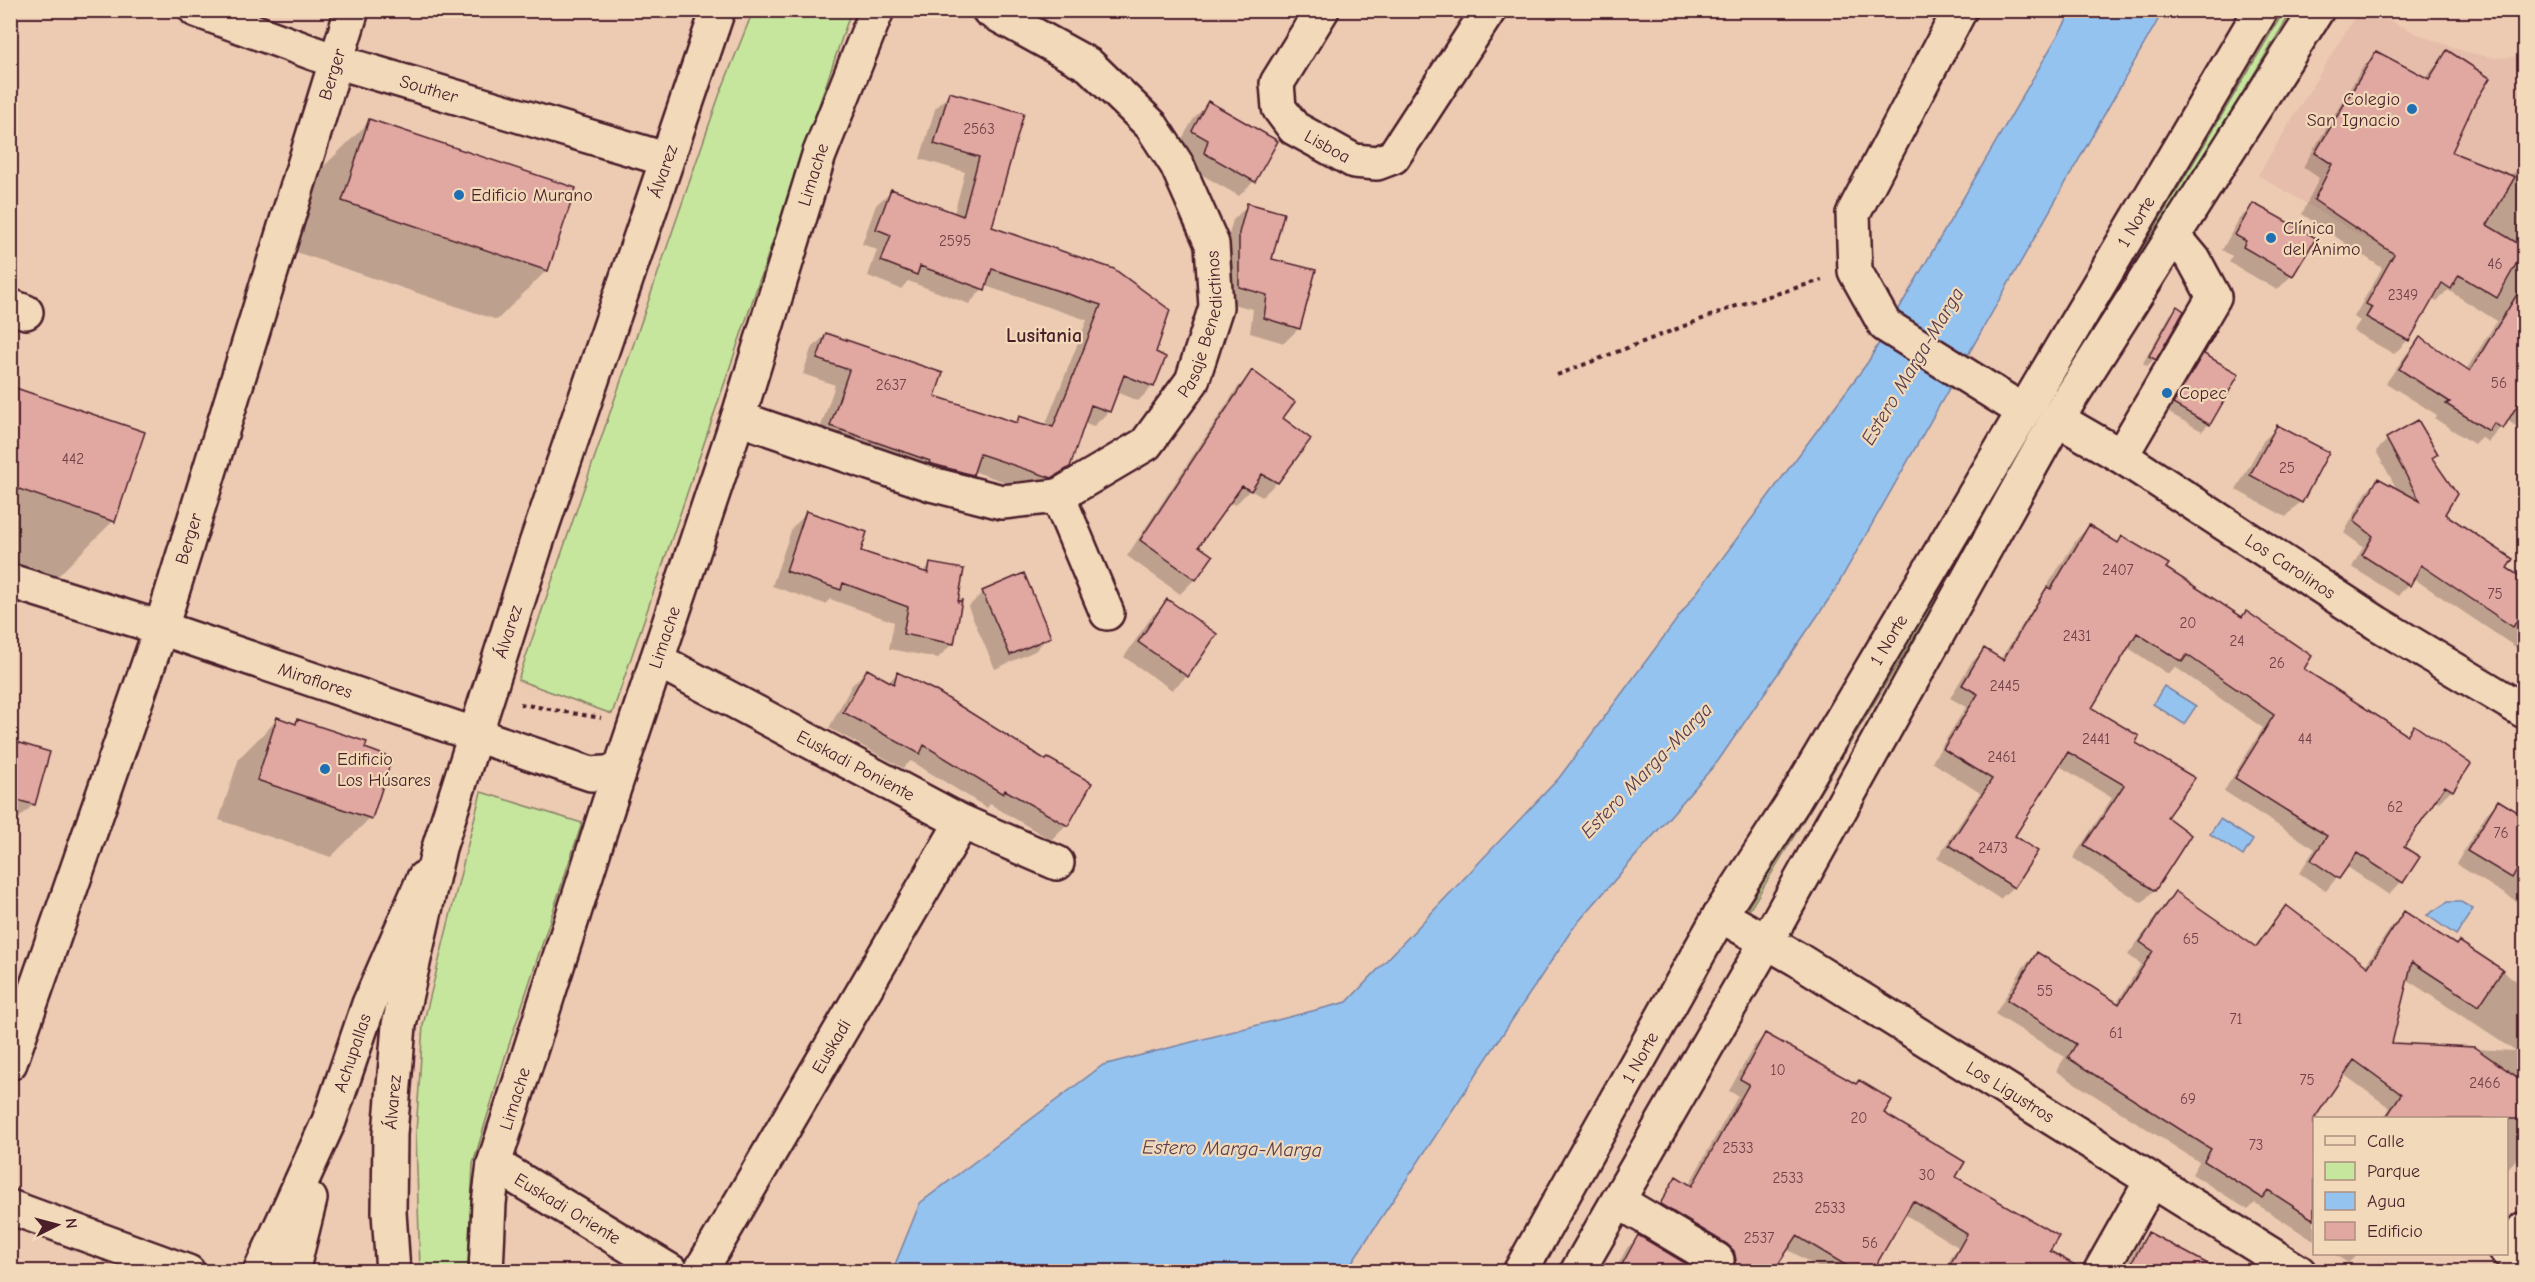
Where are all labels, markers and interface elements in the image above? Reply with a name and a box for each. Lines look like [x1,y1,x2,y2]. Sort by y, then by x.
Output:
street label: Berger [315,45,351,103]
street label: Souther [397,71,461,108]
place label: Colegio San Ignacio [2307,89,2400,131]
marker: Colegio San Ignacio [2405,102,2419,116]
house number: 2563 [963,120,995,138]
street label: Lisboa [1301,126,1354,168]
street label: Limache [794,140,834,209]
street label: Álvarez [644,142,682,200]
place label: Edificio Murano [471,185,593,206]
marker: Edificio Murano [452,188,466,202]
street label: 1 Norte [2113,193,2160,251]
place label: Clínica del Ánimo [2283,218,2360,260]
marker: Clínica del Ánimo [2264,231,2278,245]
house number: 2595 [939,232,971,250]
street label: Pasaje Benedictinos [1173,250,1227,402]
house number: 46 [2487,255,2503,273]
water label: Estero Marga-Marga [1856,283,1969,449]
house number: 2349 [2388,286,2418,304]
district label: Lusitania [1006,324,1082,347]
house number: 56 [2491,374,2507,392]
house number: 2637 [876,376,906,394]
place label: Copec [2179,383,2227,404]
marker: Copec [2160,386,2174,400]
house number: 442 [62,450,84,468]
house number: 25 [2279,459,2295,477]
street label: Berger [171,510,207,567]
street label: Los Carolinos [2241,530,2339,604]
house number: 2407 [2102,561,2134,579]
house number: 75 [2487,585,2503,603]
street label: Álvarez [489,603,527,661]
street label: Limache [645,603,685,671]
street label: 1 Norte [1866,611,1912,669]
house number: 20 [2180,614,2196,632]
house number: 2431 [2063,627,2091,645]
house number: 24 [2229,632,2245,650]
house number: 26 [2269,654,2285,672]
street label: Miraflores [275,658,355,703]
house number: 2445 [1990,677,2020,695]
water label: Estero Marga-Marga [1576,698,1717,843]
street label: Euskadi Poniente [793,726,918,806]
house number: 2441 [2082,730,2110,748]
house number: 44 [2298,730,2312,748]
house number: 2461 [1987,748,2017,766]
place label: Edificio Los Húsares [337,749,431,791]
marker: Edificio Los Húsares [318,762,332,776]
house number: 62 [2387,798,2403,816]
house number: 76 [2493,824,2509,842]
house number: 2473 [1978,839,2008,857]
house number: 65 [2183,930,2199,948]
house number: 55 [2037,982,2053,1000]
house number: 71 [2229,1010,2243,1028]
street label: Achupallas [330,1011,376,1095]
street label: Euskadi [808,1016,856,1077]
house number: 61 [2109,1024,2123,1042]
street label: 1 Norte [1618,1028,1663,1087]
street label: Los Ligustros [1962,1057,2058,1128]
house number: 10 [1770,1061,1786,1079]
street label: Limache [495,1065,535,1133]
house number: 75 [2299,1071,2315,1089]
street label: Álvarez [379,1074,406,1130]
house number: 2466 [2469,1074,2501,1092]
house number: 69 [2180,1090,2196,1108]
house number: 20 [1851,1109,1867,1127]
legend [2313,1117,2508,1255]
text: Calle [2367,1131,2404,1152]
water label: Estero Marga-Marga [1142,1135,1322,1162]
house number: 73 [2249,1136,2263,1154]
house number: 2533 [1722,1139,1754,1157]
text: Parque [2367,1161,2420,1182]
house number: 30 [1919,1166,1935,1184]
street label: Euskadi Oriente [510,1169,624,1249]
house number: 2533 [1772,1169,1804,1187]
text: Agua [2367,1191,2405,1212]
north arrow [27,1195,87,1255]
house number: 2533 [1814,1199,1846,1217]
text: N [61,1217,80,1230]
text: Edificio [2367,1221,2423,1242]
house number: 2537 [1744,1229,1774,1247]
house number: 56 [1862,1234,1878,1252]

